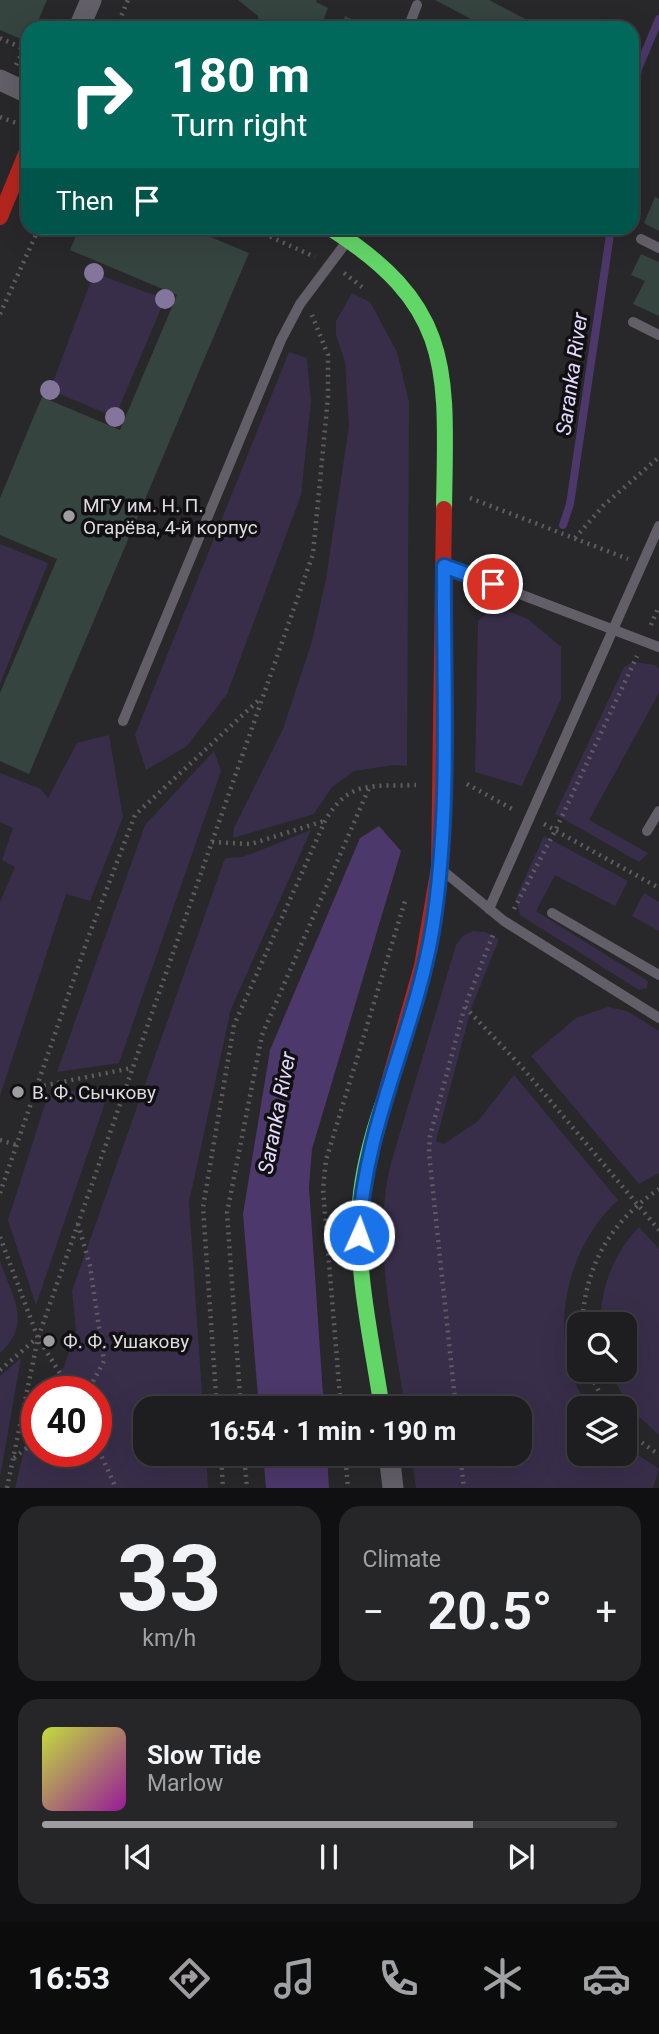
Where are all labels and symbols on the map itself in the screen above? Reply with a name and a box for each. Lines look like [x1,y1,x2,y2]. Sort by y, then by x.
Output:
water label: Saranka River [552,310,593,437]
place label: МГУ им. Н. П. Огарёва, 4-й корпус [83,494,258,539]
marker: МГУ им. Н. П. Огарёва, 4-й корпус [61,508,77,524]
pin [463,554,523,614]
water label: Saranka River [253,1049,301,1176]
place label: В. Ф. Сычкову [32,1081,156,1104]
marker: В. Ф. Сычкову [10,1084,26,1100]
position arrow [322,1198,396,1272]
place label: Ф. Ф. Ушакову [63,1330,189,1353]
marker: Ф. Ф. Ушакову [41,1333,57,1349]
speed limit sign: 40 [21,1376,112,1467]

